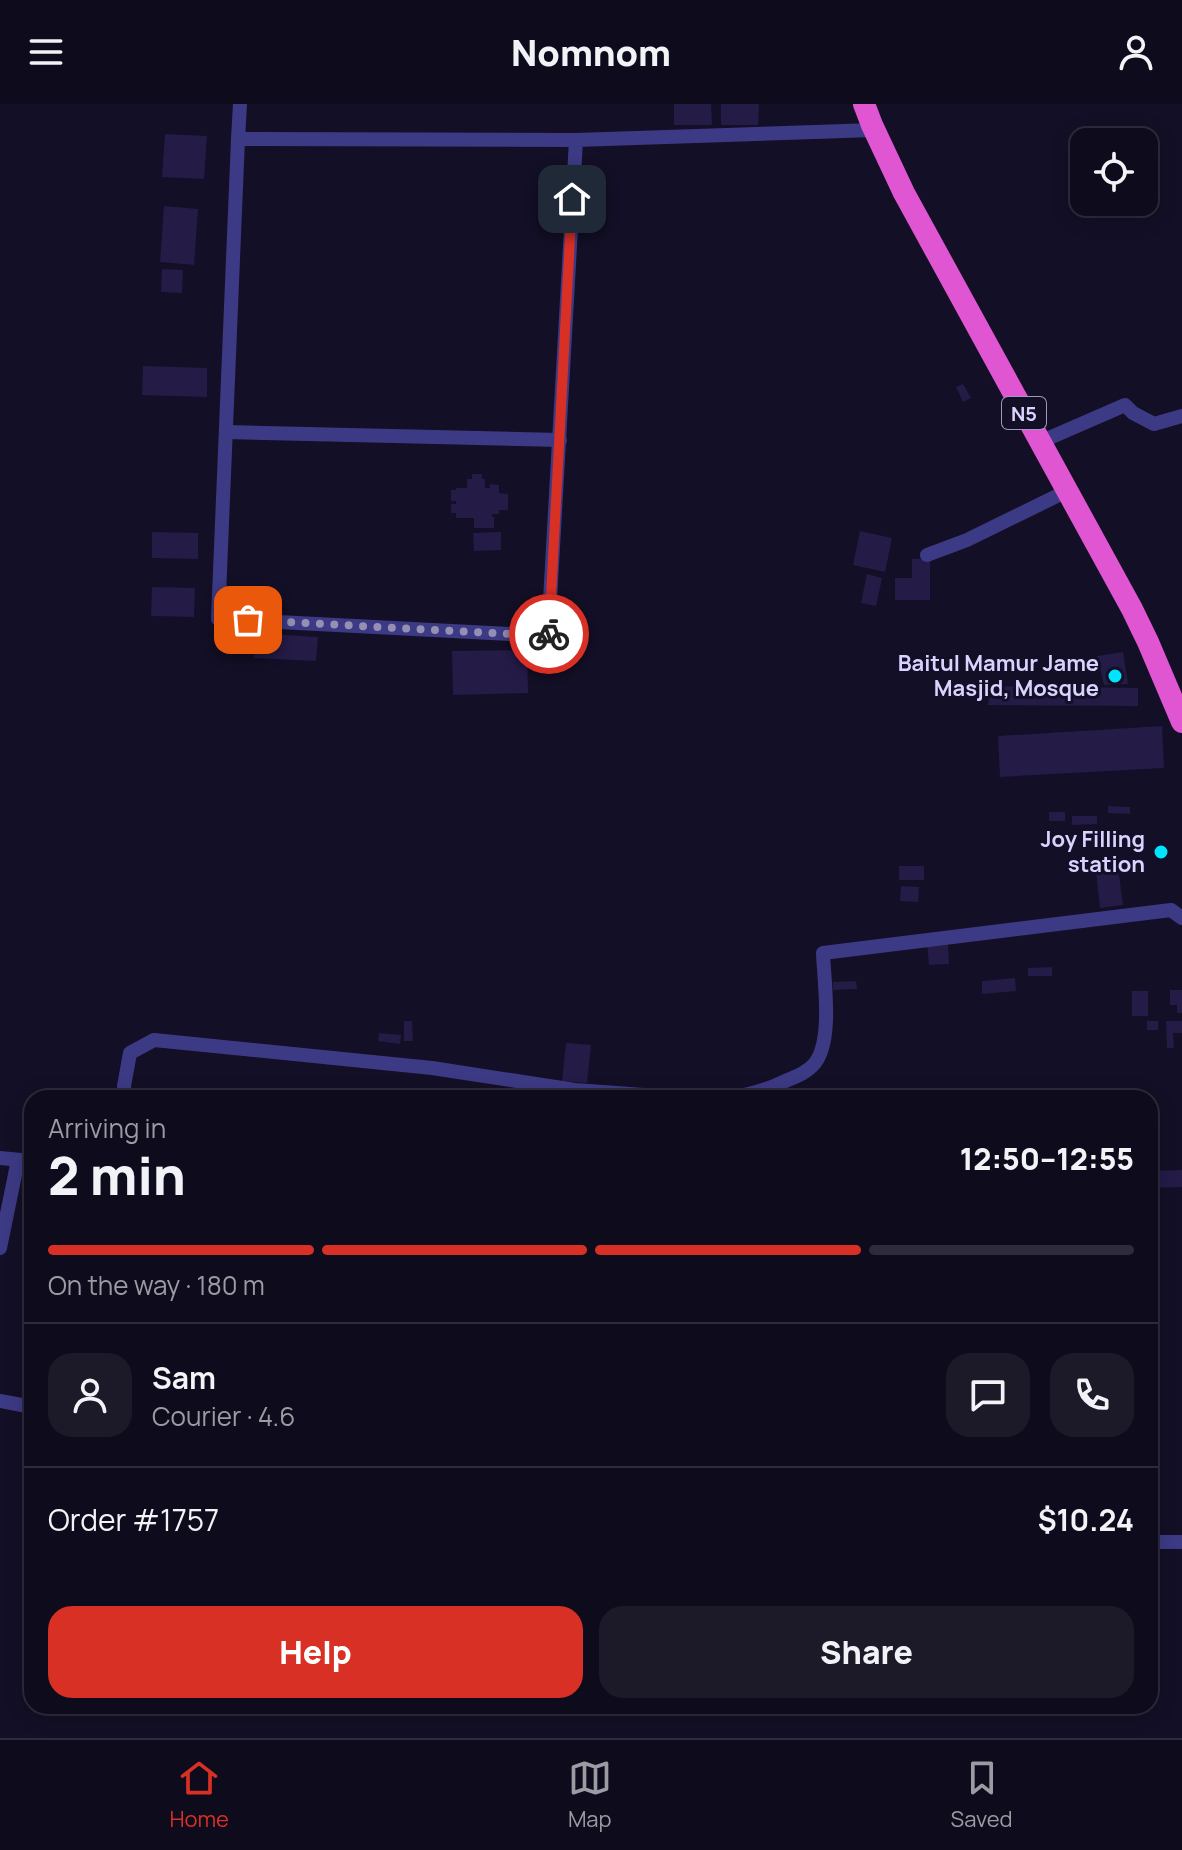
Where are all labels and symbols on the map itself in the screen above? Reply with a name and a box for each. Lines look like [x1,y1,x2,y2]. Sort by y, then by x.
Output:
pin [538,165,606,233]
road number: N5 [1002,397,1046,429]
pin [214,586,282,654]
courier [509,594,589,674]
place label: Baitul Mamur Jame Masjid, Mosque [898,648,1099,703]
marker: Baitul Mamur Jame Masjid, Mosque [1106,667,1124,685]
place label: Joy Filling station [1041,824,1145,879]
marker: Joy Filling station [1152,843,1170,861]

